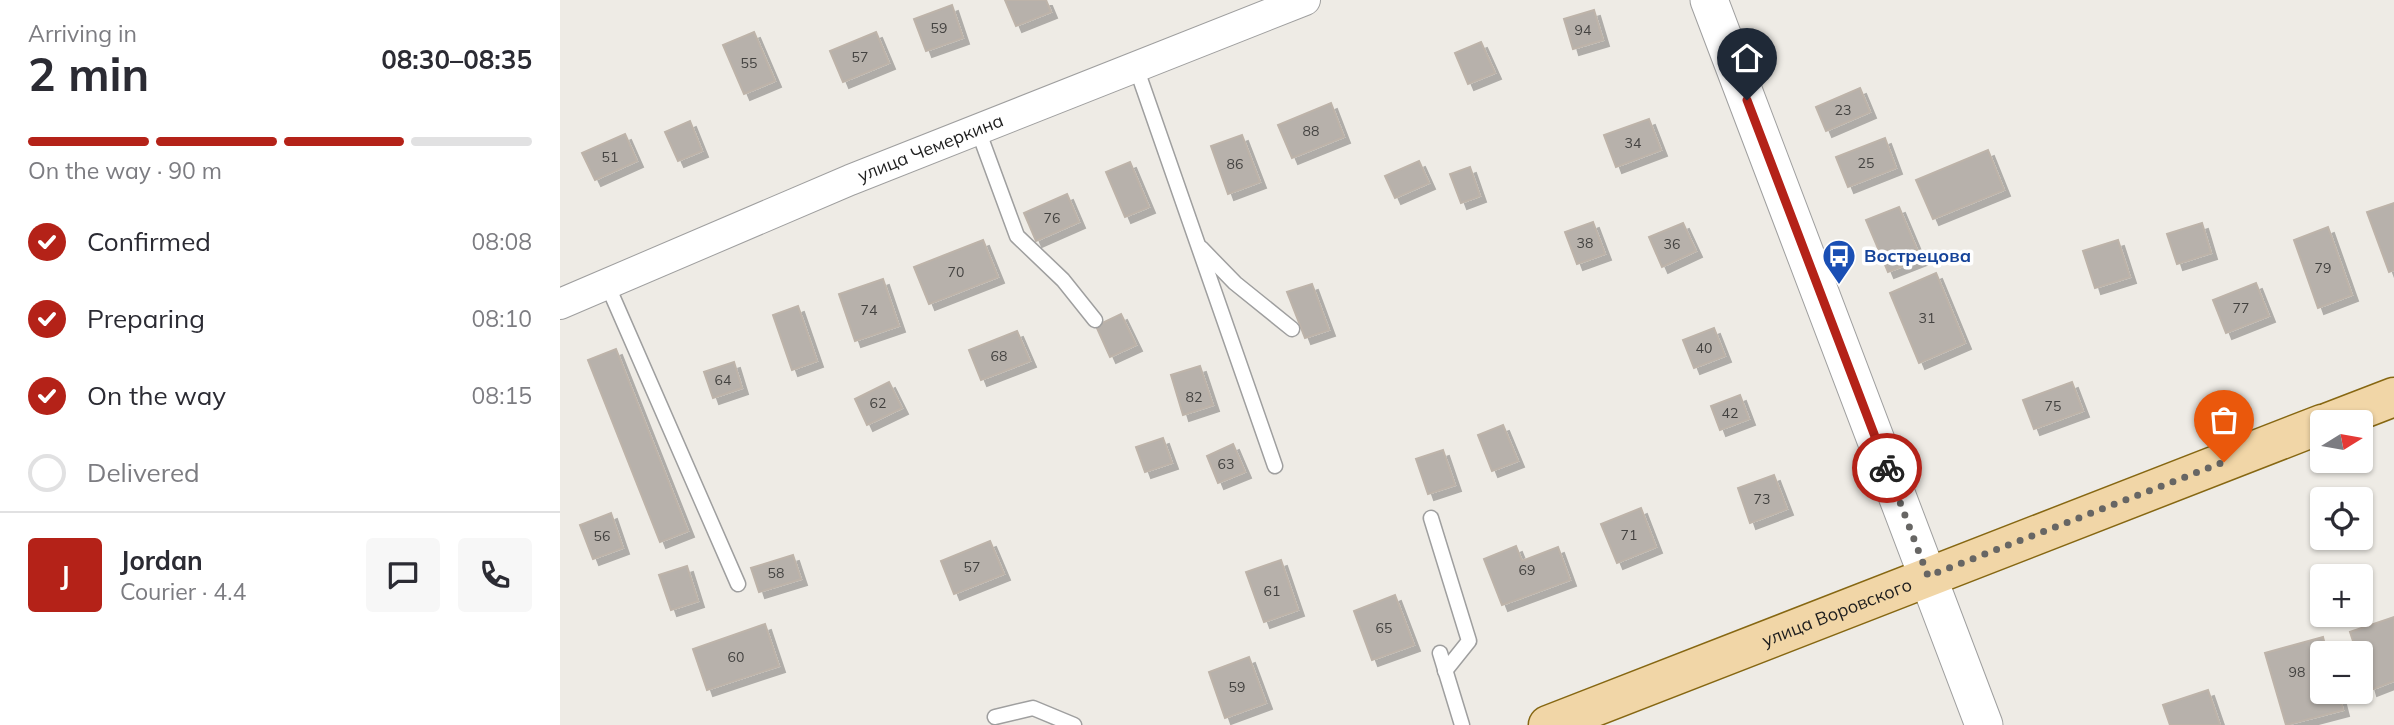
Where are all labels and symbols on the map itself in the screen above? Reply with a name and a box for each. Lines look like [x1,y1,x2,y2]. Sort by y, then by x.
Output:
house number: 59 [931,19,947,37]
house number: 94 [1575,21,1592,39]
pin [1717,28,1777,100]
house number: 57 [852,48,868,66]
house number: 55 [741,54,757,72]
house number: 23 [1835,101,1851,119]
street label: улица Чемеркина [854,108,1007,187]
house number: 88 [1303,122,1319,140]
house number: 34 [1625,134,1642,152]
house number: 51 [602,148,618,166]
house number: 25 [1858,154,1874,172]
house number: 86 [1227,155,1243,173]
house number: 76 [1044,209,1060,227]
house number: 38 [1577,234,1593,252]
house number: 36 [1664,235,1680,253]
bus stop icon: Вострецова [1820,237,1858,286]
place label: Вострецова [1864,244,1971,267]
house number: 79 [2315,259,2331,277]
house number: 70 [948,263,964,281]
house number: 77 [2233,299,2249,317]
house number: 74 [861,301,878,319]
house number: 31 [1919,309,1935,327]
house number: 40 [1696,339,1712,357]
house number: 68 [991,347,1007,365]
house number: 64 [715,371,732,389]
house number: 82 [1186,388,1202,406]
pin [2194,390,2254,462]
house number: 62 [870,394,886,412]
house number: 75 [2045,397,2061,415]
house number: 42 [1722,404,1738,422]
north arrow [2310,410,2373,472]
courier [1852,433,1922,503]
house number: 63 [1218,455,1234,473]
house number: 73 [1754,490,1770,508]
house number: 71 [1621,526,1637,544]
house number: 56 [594,527,610,545]
house number: 57 [964,558,980,576]
house number: 69 [1519,561,1535,579]
house number: 58 [768,564,784,582]
street label: улица Воровского [1758,573,1915,652]
house number: 61 [1264,582,1280,600]
house number: 65 [1376,619,1392,637]
house number: 60 [728,648,744,666]
house number: 98 [2289,663,2305,681]
house number: 59 [1229,678,1245,696]

